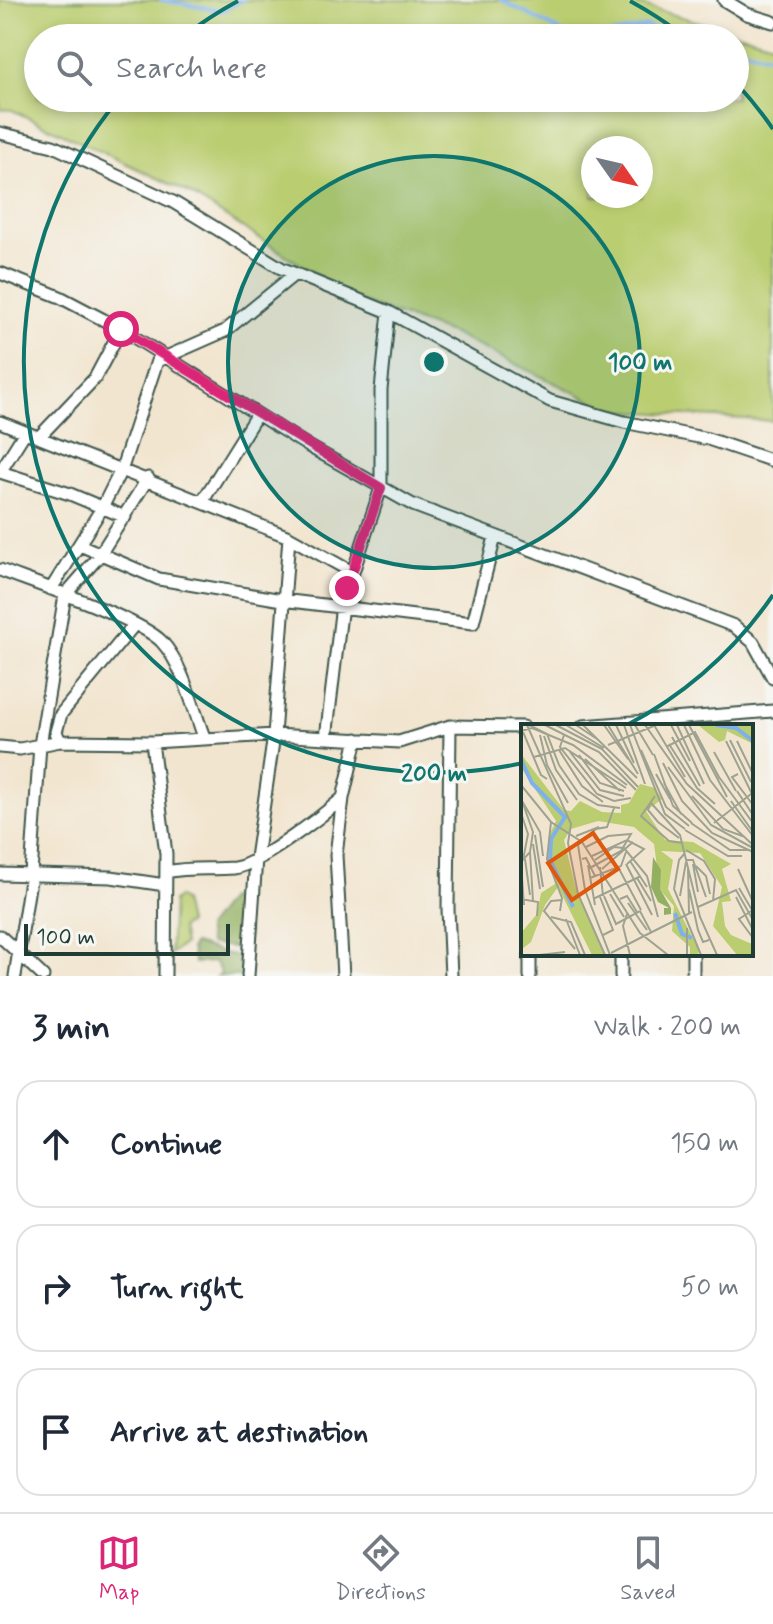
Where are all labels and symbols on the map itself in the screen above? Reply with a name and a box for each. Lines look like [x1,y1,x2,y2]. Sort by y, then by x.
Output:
north arrow [581,136,653,208]
route start [103,311,139,347]
centre of rings [420,348,448,376]
text: 100 m [608,348,672,379]
route end [329,570,365,606]
inset map [521,724,753,956]
text: 200 m [401,759,467,790]
scale bar [24,920,230,956]

